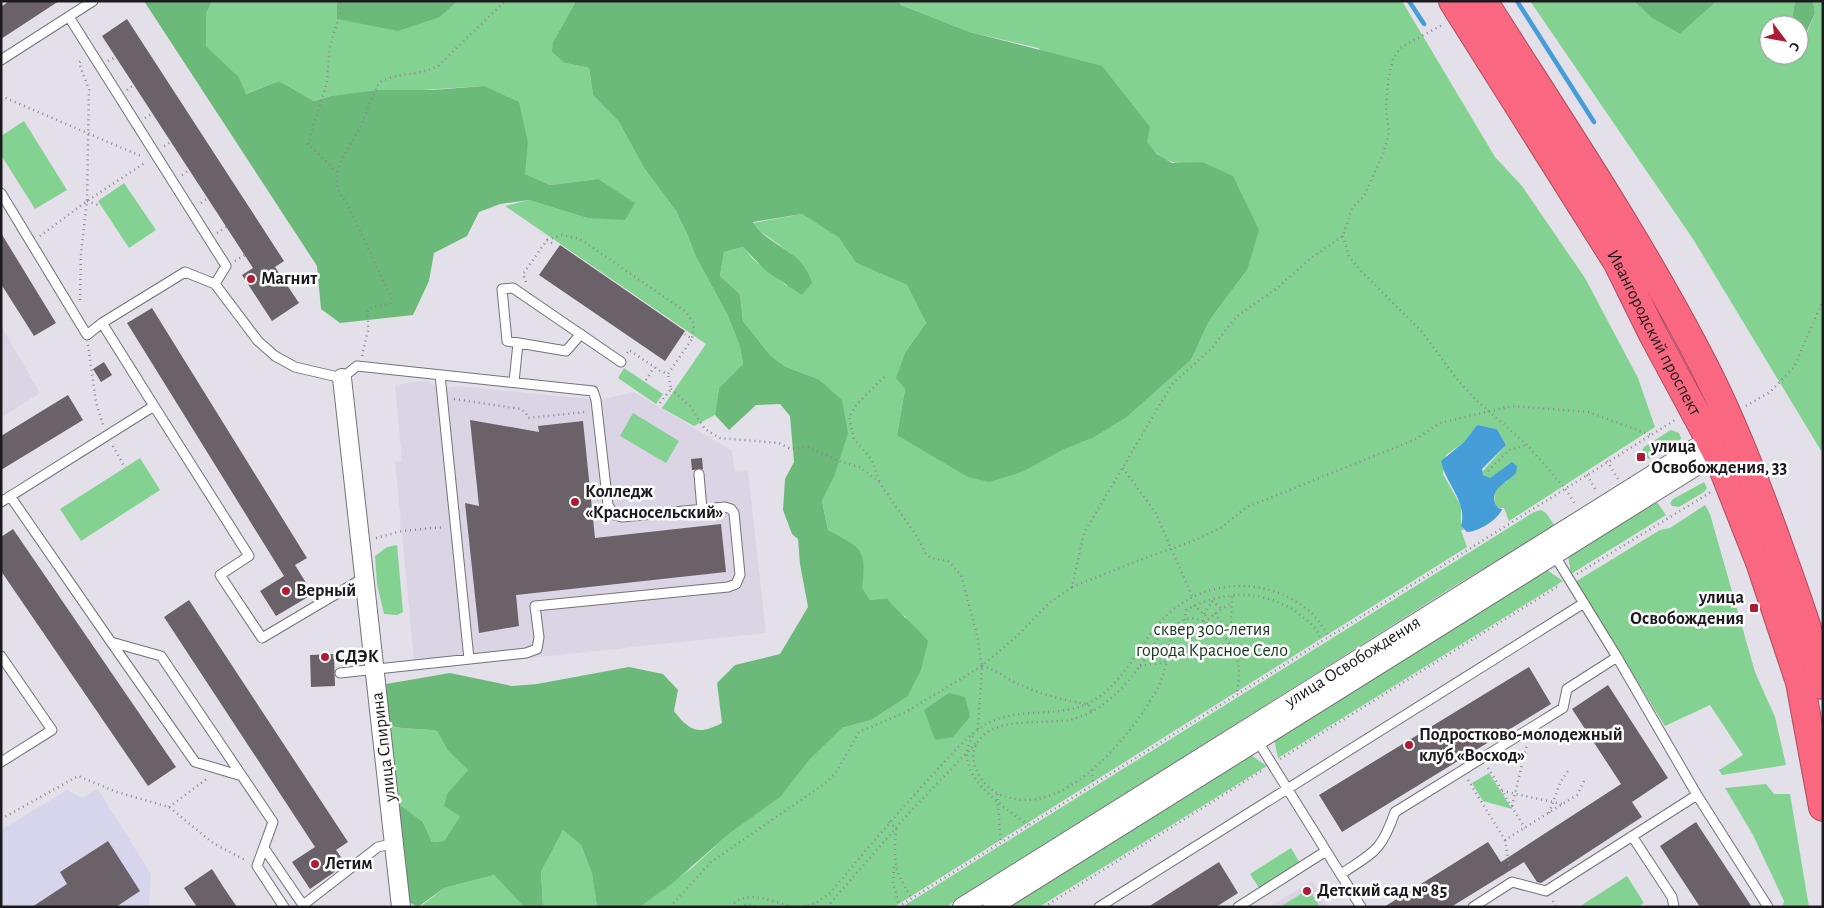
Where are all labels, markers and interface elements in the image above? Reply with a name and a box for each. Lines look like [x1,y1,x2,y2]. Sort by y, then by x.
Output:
north arrow [1759,15,1809,65]
text: С [1786,39,1802,54]
street label: Ивангородский проспект [1603,247,1704,419]
place label: Магнит [261,270,318,288]
marker: Магнит [245,273,257,285]
place label: улица Освобождения, 33 [1650,438,1788,477]
marker: улица Освобождения, 33 [1635,451,1647,463]
place label: Колледж «Красносельский» [585,483,724,522]
marker: Колледж «Красносельский» [569,496,581,508]
place label: Верный [296,582,356,600]
marker: Верный [280,585,292,597]
place label: улица Освобождения [1630,589,1744,628]
marker: улица Освобождения [1748,602,1760,614]
street label: улица Освобождения [1281,612,1424,711]
park label: сквер 300-летия города Красное Село [1136,621,1288,660]
place label: СДЭК [335,648,379,666]
marker: СДЭК [319,651,331,663]
street label: улица Спирина [368,691,400,804]
place label: Подростково-молодежный клуб «Восход» [1419,726,1623,765]
marker: Подростково-молодежный клуб «Восход» [1403,739,1415,751]
place label: Летим [325,855,373,873]
marker: Летим [309,858,321,870]
place label: Детский сад № 85 [1317,882,1447,900]
marker: Детский сад № 85 [1301,885,1313,897]

